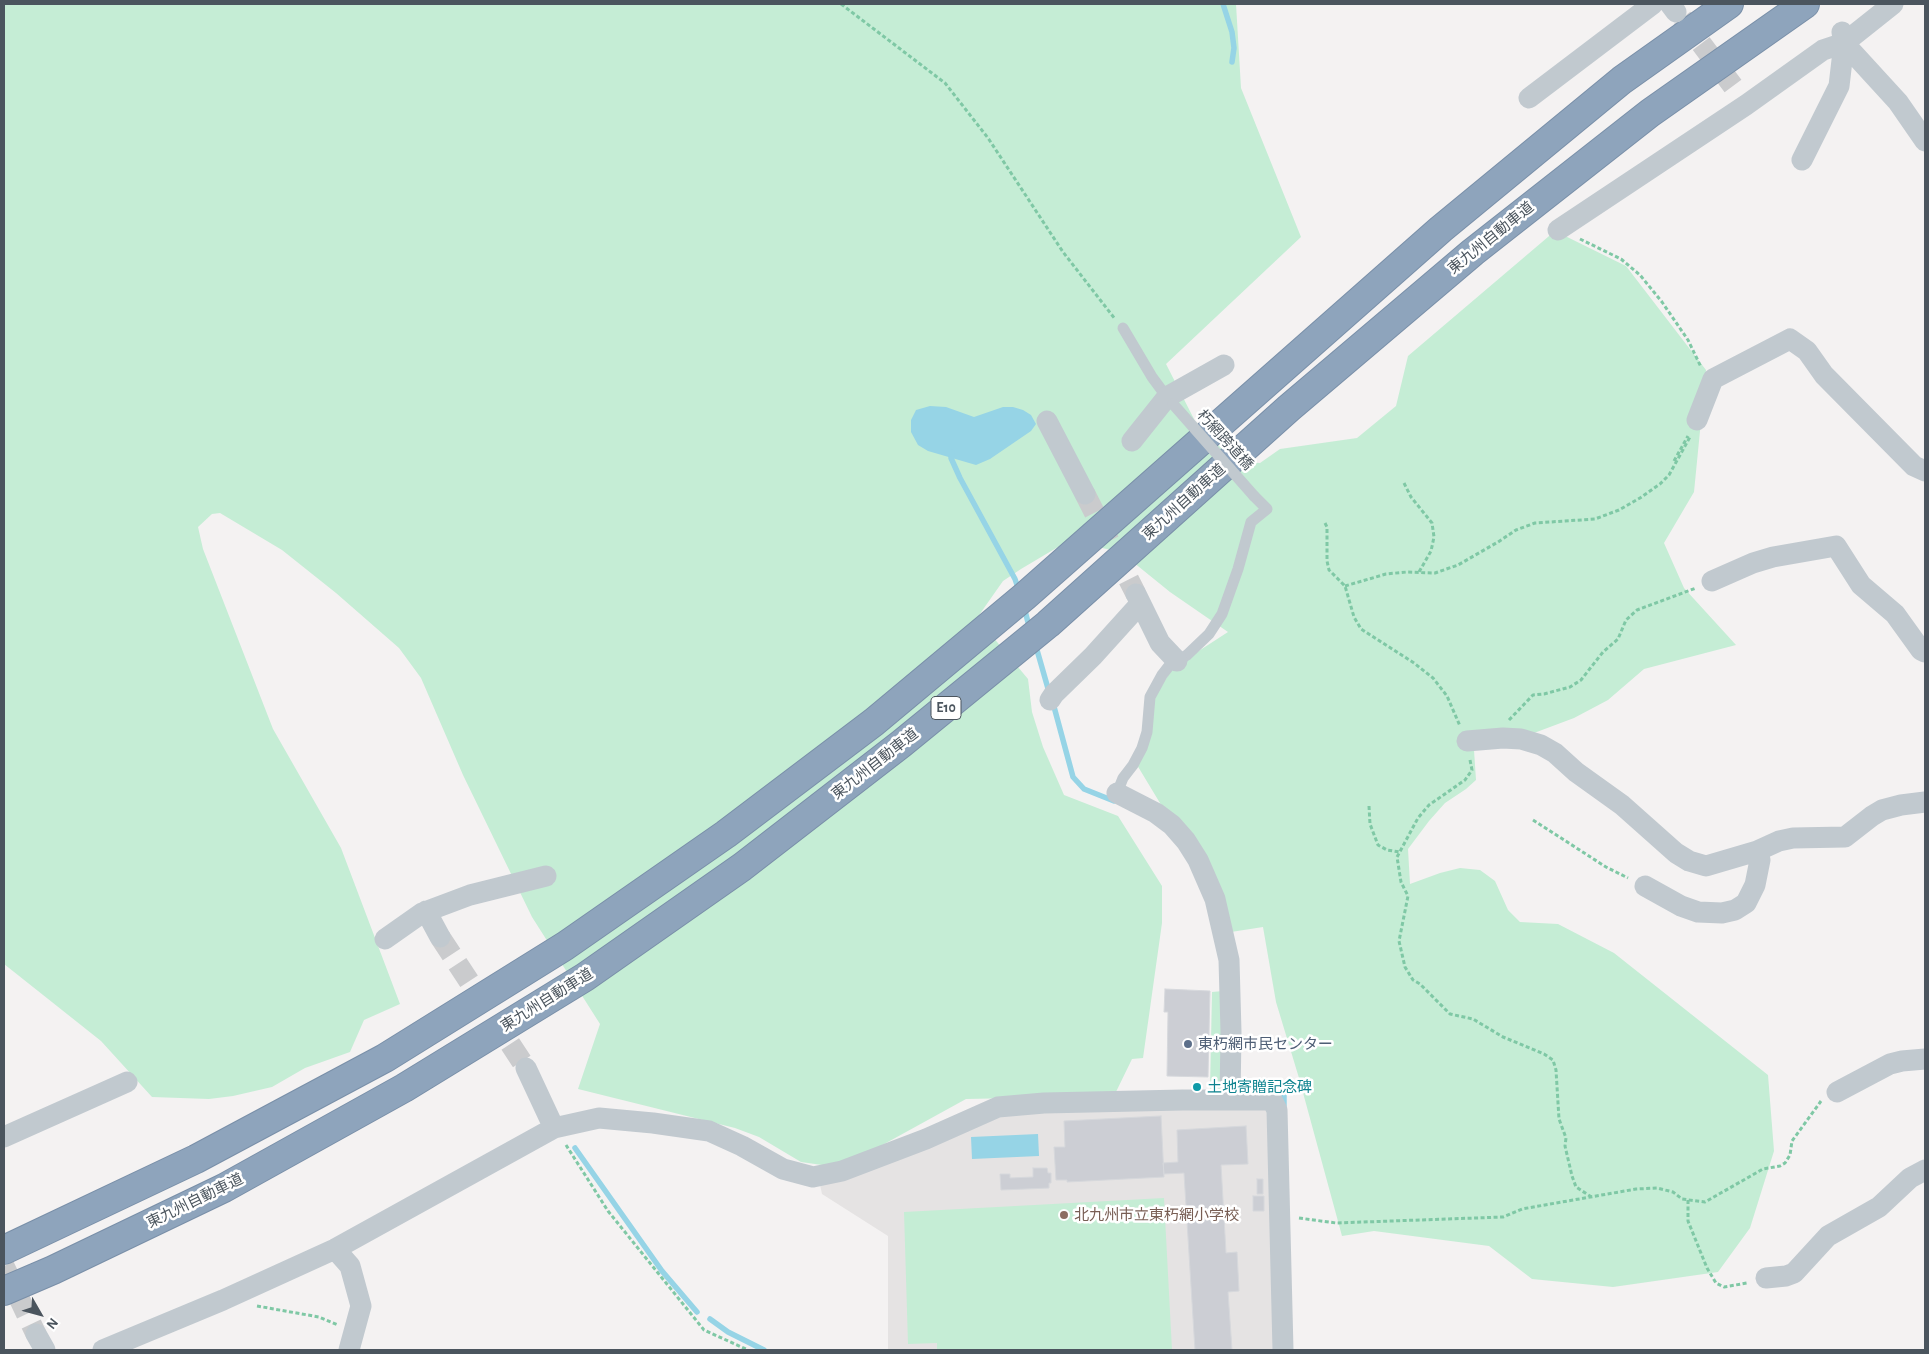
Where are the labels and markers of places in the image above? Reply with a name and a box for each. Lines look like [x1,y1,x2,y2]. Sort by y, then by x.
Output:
place label: 東朽網市民センター [1198,1035,1333,1053]
marker: 東朽網市民センター [1182,1038,1194,1050]
place label: 土地寄贈記念碑 [1207,1078,1312,1096]
marker: 土地寄贈記念碑 [1191,1081,1203,1093]
place label: 北九州市立東朽網小学校 [1074,1206,1239,1224]
marker: 北九州市立東朽網小学校 [1058,1209,1070,1221]

